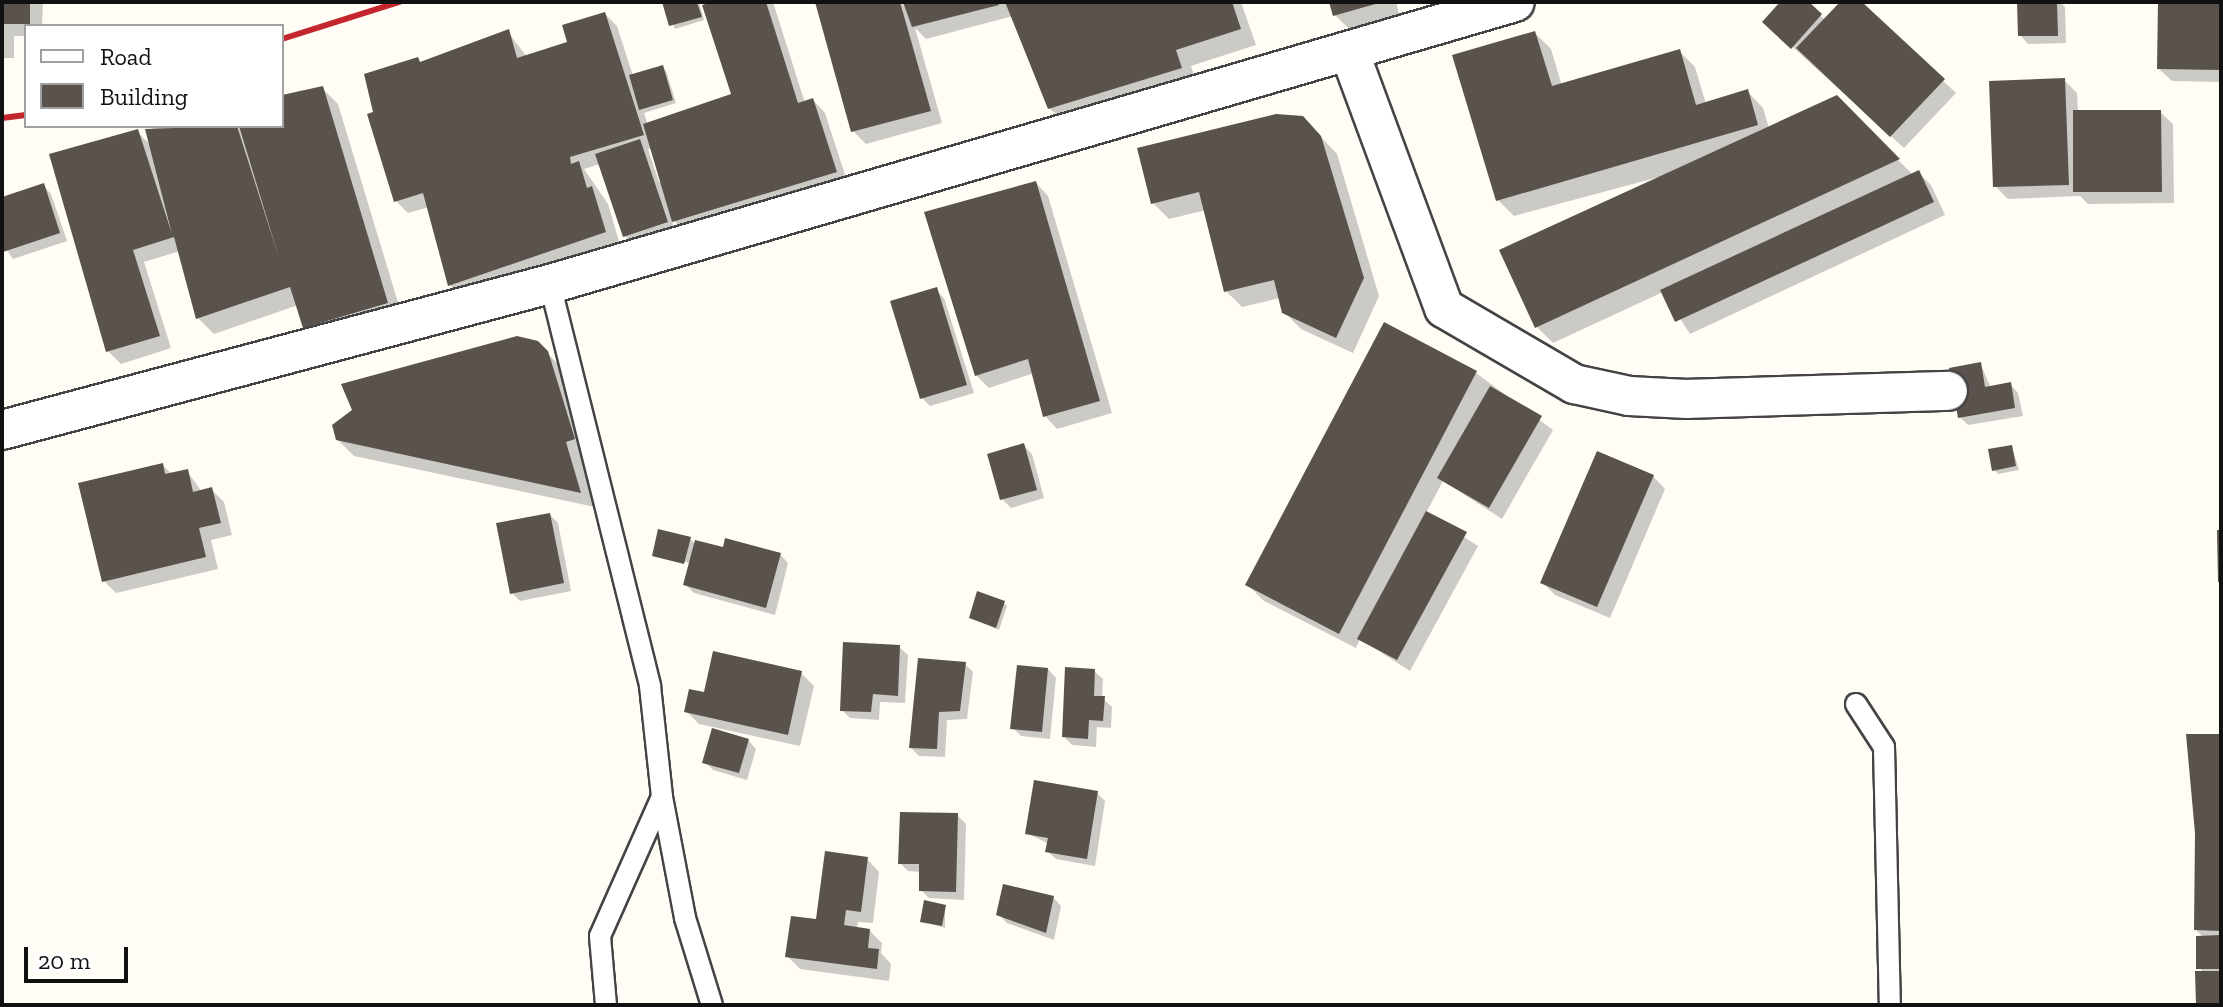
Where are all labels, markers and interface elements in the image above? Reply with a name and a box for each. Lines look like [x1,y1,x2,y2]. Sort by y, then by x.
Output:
legend [24,24,284,128]
text: Road [100,42,152,71]
text: Building [100,82,188,111]
scale bar [28,931,132,981]
text: 20 m [38,946,90,975]

